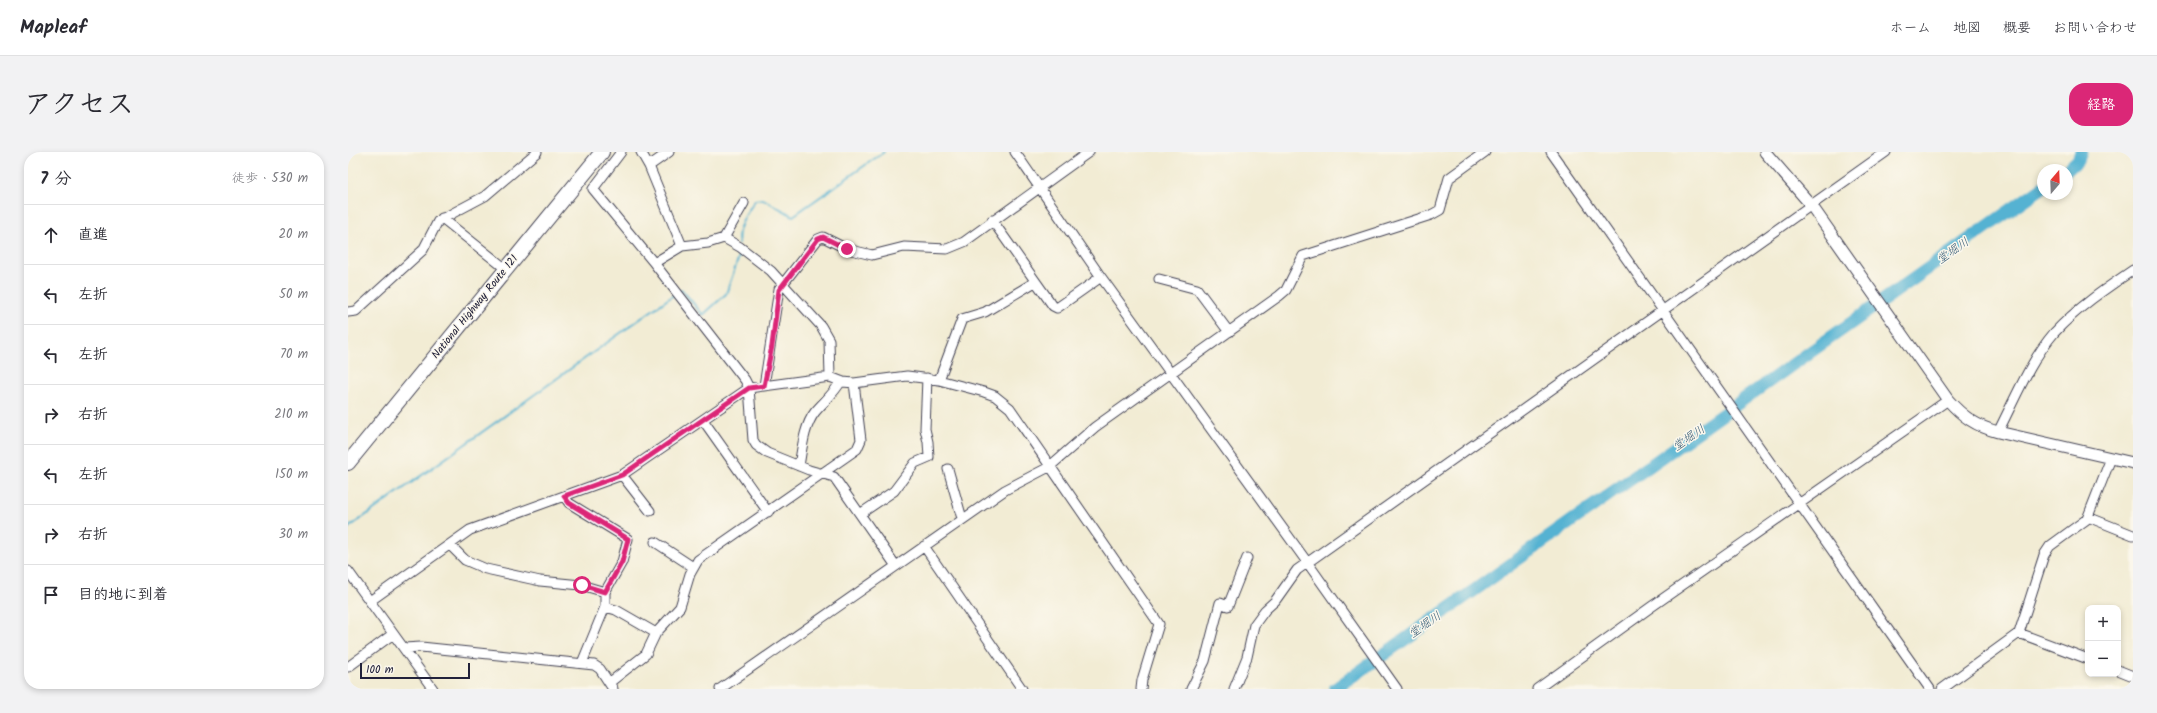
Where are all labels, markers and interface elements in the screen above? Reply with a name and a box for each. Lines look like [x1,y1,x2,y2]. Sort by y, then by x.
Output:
text: Mapleaf [20,13,87,43]
text: ホーム [1890,17,1931,39]
text: 地図 [1953,17,1981,39]
text: 概要 [2003,17,2031,39]
text: お問い合わせ [2053,17,2137,39]
text: アクセス [24,83,134,128]
button: 経路 [2069,83,2133,126]
north arrow [2037,164,2073,200]
text: 7 分 [40,166,72,193]
text: 徒歩 · 530 m [232,168,308,189]
text: 直進 [78,223,108,247]
icon: ahead [40,224,62,246]
text: 20 m [278,224,308,245]
water label: 堂堀川 [1933,233,1973,269]
route end [838,240,856,258]
street label: National Highway Route 121 [427,251,523,363]
text: 左折 [78,283,108,307]
icon: left [40,284,62,306]
text: 50 m [279,284,308,305]
text: 左折 [78,343,108,367]
icon: left [40,344,62,366]
text: 70 m [280,344,308,365]
text: 右折 [78,403,108,427]
icon: right [40,404,62,426]
text: 210 m [274,404,308,425]
water label: 堂堀川 [1669,420,1709,456]
text: 左折 [78,463,108,487]
icon: left [40,464,62,486]
text: 150 m [275,464,308,485]
text: 右折 [78,523,108,547]
icon: right [40,524,62,546]
text: 30 m [279,524,308,545]
route start [573,576,591,594]
text: 目的地に到着 [78,583,168,607]
icon: arrive [40,584,62,606]
map controls [2085,605,2121,677]
button: + [2085,605,2121,641]
water label: 堂堀川 [1405,607,1445,643]
button: − [2085,641,2121,677]
scale bar [360,661,470,680]
text: 100 m [366,661,394,679]

